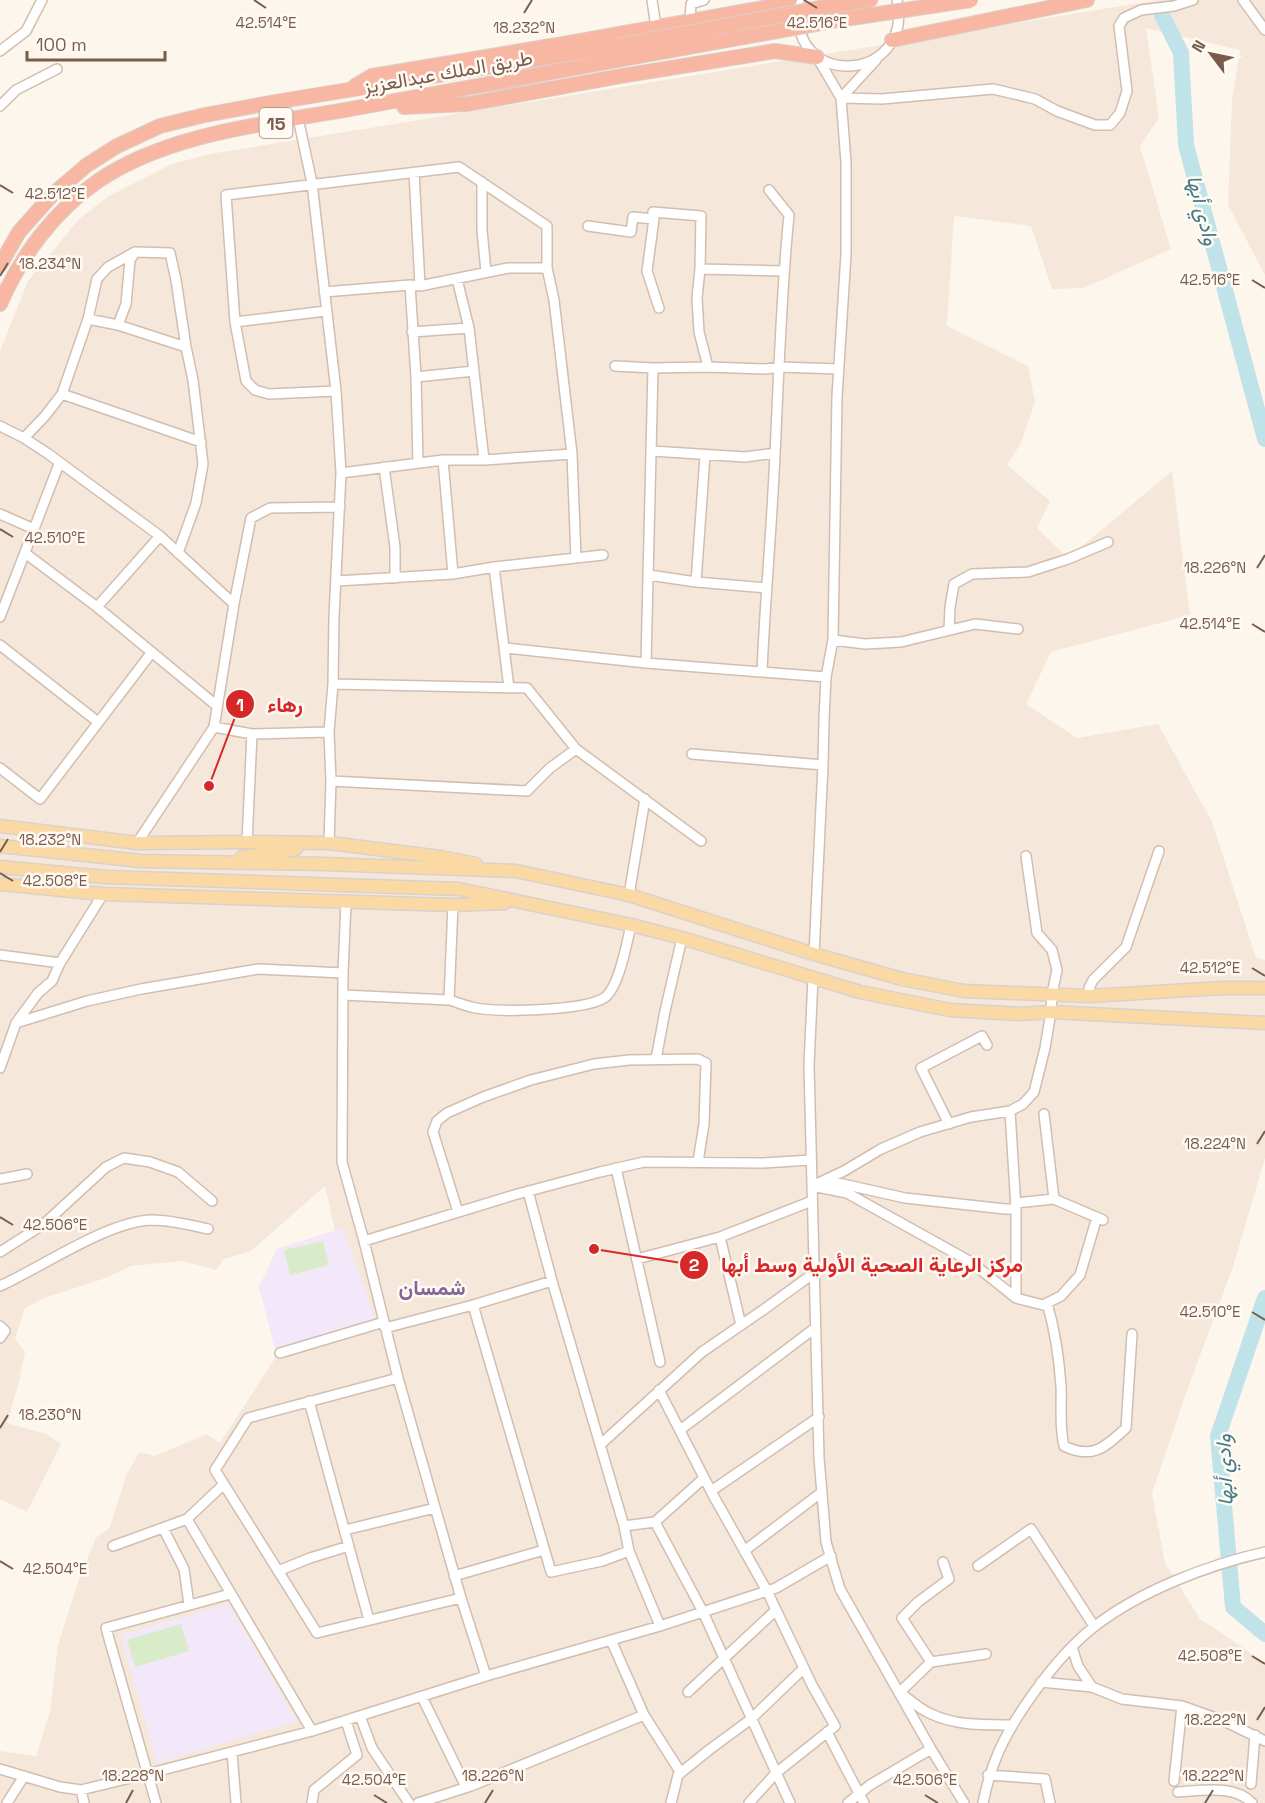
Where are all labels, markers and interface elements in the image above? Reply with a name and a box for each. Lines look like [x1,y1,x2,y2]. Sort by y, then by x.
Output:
text: 42.514°E [236,13,296,32]
text: 42.516°E [787,13,847,32]
text: 18.232°N [493,18,555,37]
scale bar [27,24,165,62]
north arrow [1181,24,1241,84]
text: 100 m [36,33,87,56]
text: N [1187,36,1210,56]
street label: طريق الملك عبدالعزيز [360,44,535,100]
road number: 15 [260,108,292,138]
water label: وادي أبها [1177,172,1225,250]
text: 42.512°E [25,184,85,203]
text: 18.234°N [19,254,81,273]
text: 42.516°E [1180,270,1240,289]
text: 42.510°E [24,528,86,547]
text: 18.226°N [1184,558,1246,577]
text: 42.514°E [1180,614,1240,633]
callout: رهاء [225,685,315,724]
text: رهاء [267,691,303,718]
text: 1 [236,693,244,716]
text: 18.232°N [19,830,81,849]
text: 42.508°E [23,871,87,890]
text: 42.512°E [1180,958,1240,977]
text: 18.224°N [1184,1134,1246,1153]
text: 42.506°E [23,1215,87,1234]
callout: مركز الرعاية الصحية الأولية وسط أبها [679,1245,1035,1284]
text: مركز الرعاية الصحية الأولية وسط أبها [721,1251,1023,1278]
text: 2 [689,1253,700,1276]
district label: شمسان [399,1274,465,1301]
text: 42.510°E [1179,1302,1241,1321]
text: 18.230°N [19,1405,81,1424]
water label: وادي أبها [1209,1433,1243,1506]
text: 42.504°E [23,1559,87,1578]
text: 42.508°E [1178,1646,1242,1665]
text: 18.222°N [1184,1710,1246,1729]
text: 18.228°N [102,1766,164,1785]
text: 18.226°N [462,1766,524,1785]
text: 18.222°N [1182,1766,1244,1785]
text: 42.504°E [342,1770,406,1789]
text: 42.506°E [893,1770,957,1789]

